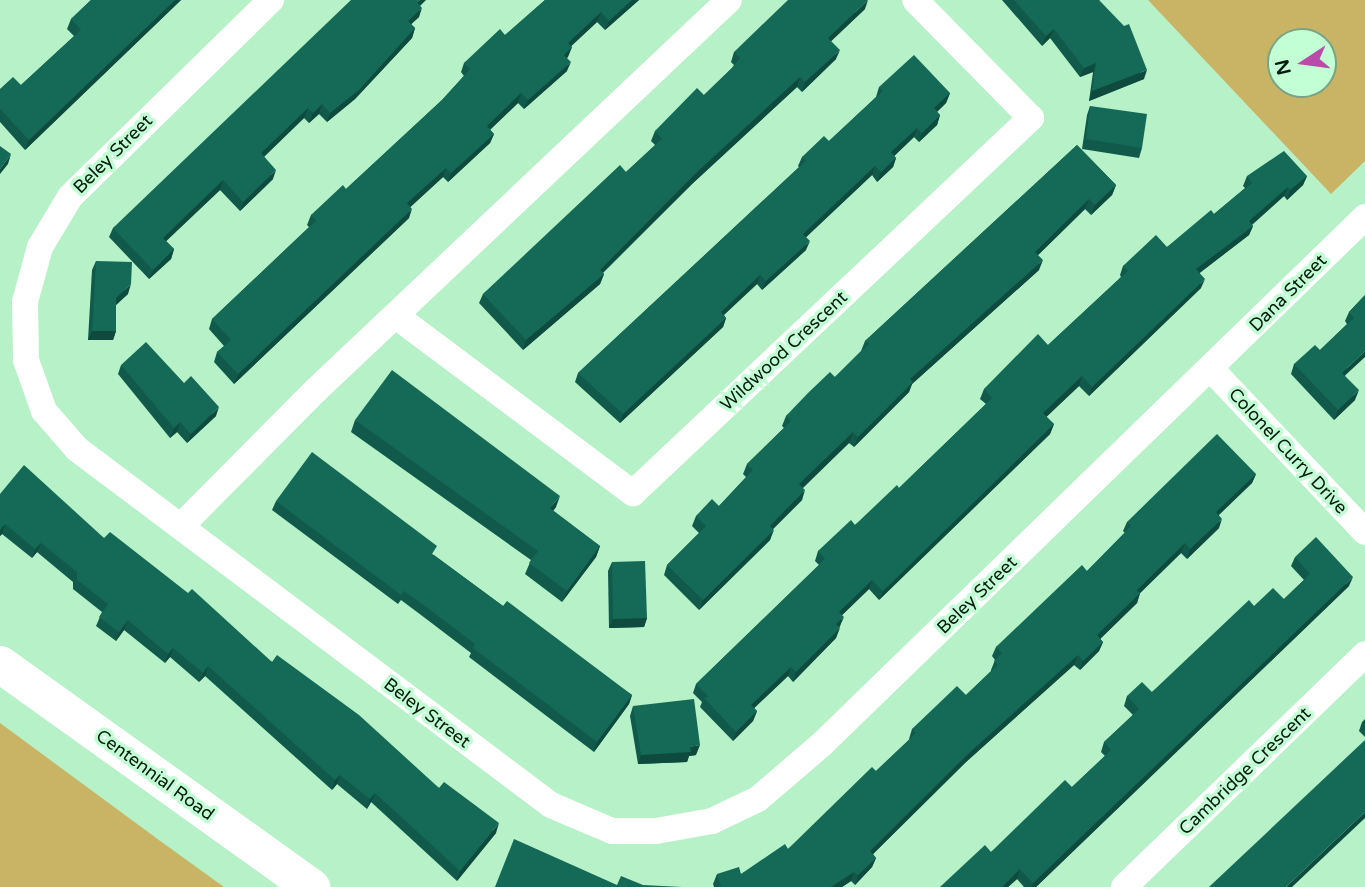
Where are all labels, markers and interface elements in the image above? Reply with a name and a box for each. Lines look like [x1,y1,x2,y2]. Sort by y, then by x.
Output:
north arrow [1267,28,1337,98]
text: N [1271,57,1296,77]
street label: Beley Street [69,110,157,198]
street label: Dana Street [1245,250,1331,336]
street label: Wildwood Crescent [716,287,852,415]
street label: Colonel Curry Drive [1224,383,1352,519]
street label: Beley Street [932,551,1022,639]
street label: Beley Street [379,673,475,753]
street label: Cambridge Crescent [1175,703,1315,839]
street label: Centennial Road [92,725,218,825]

